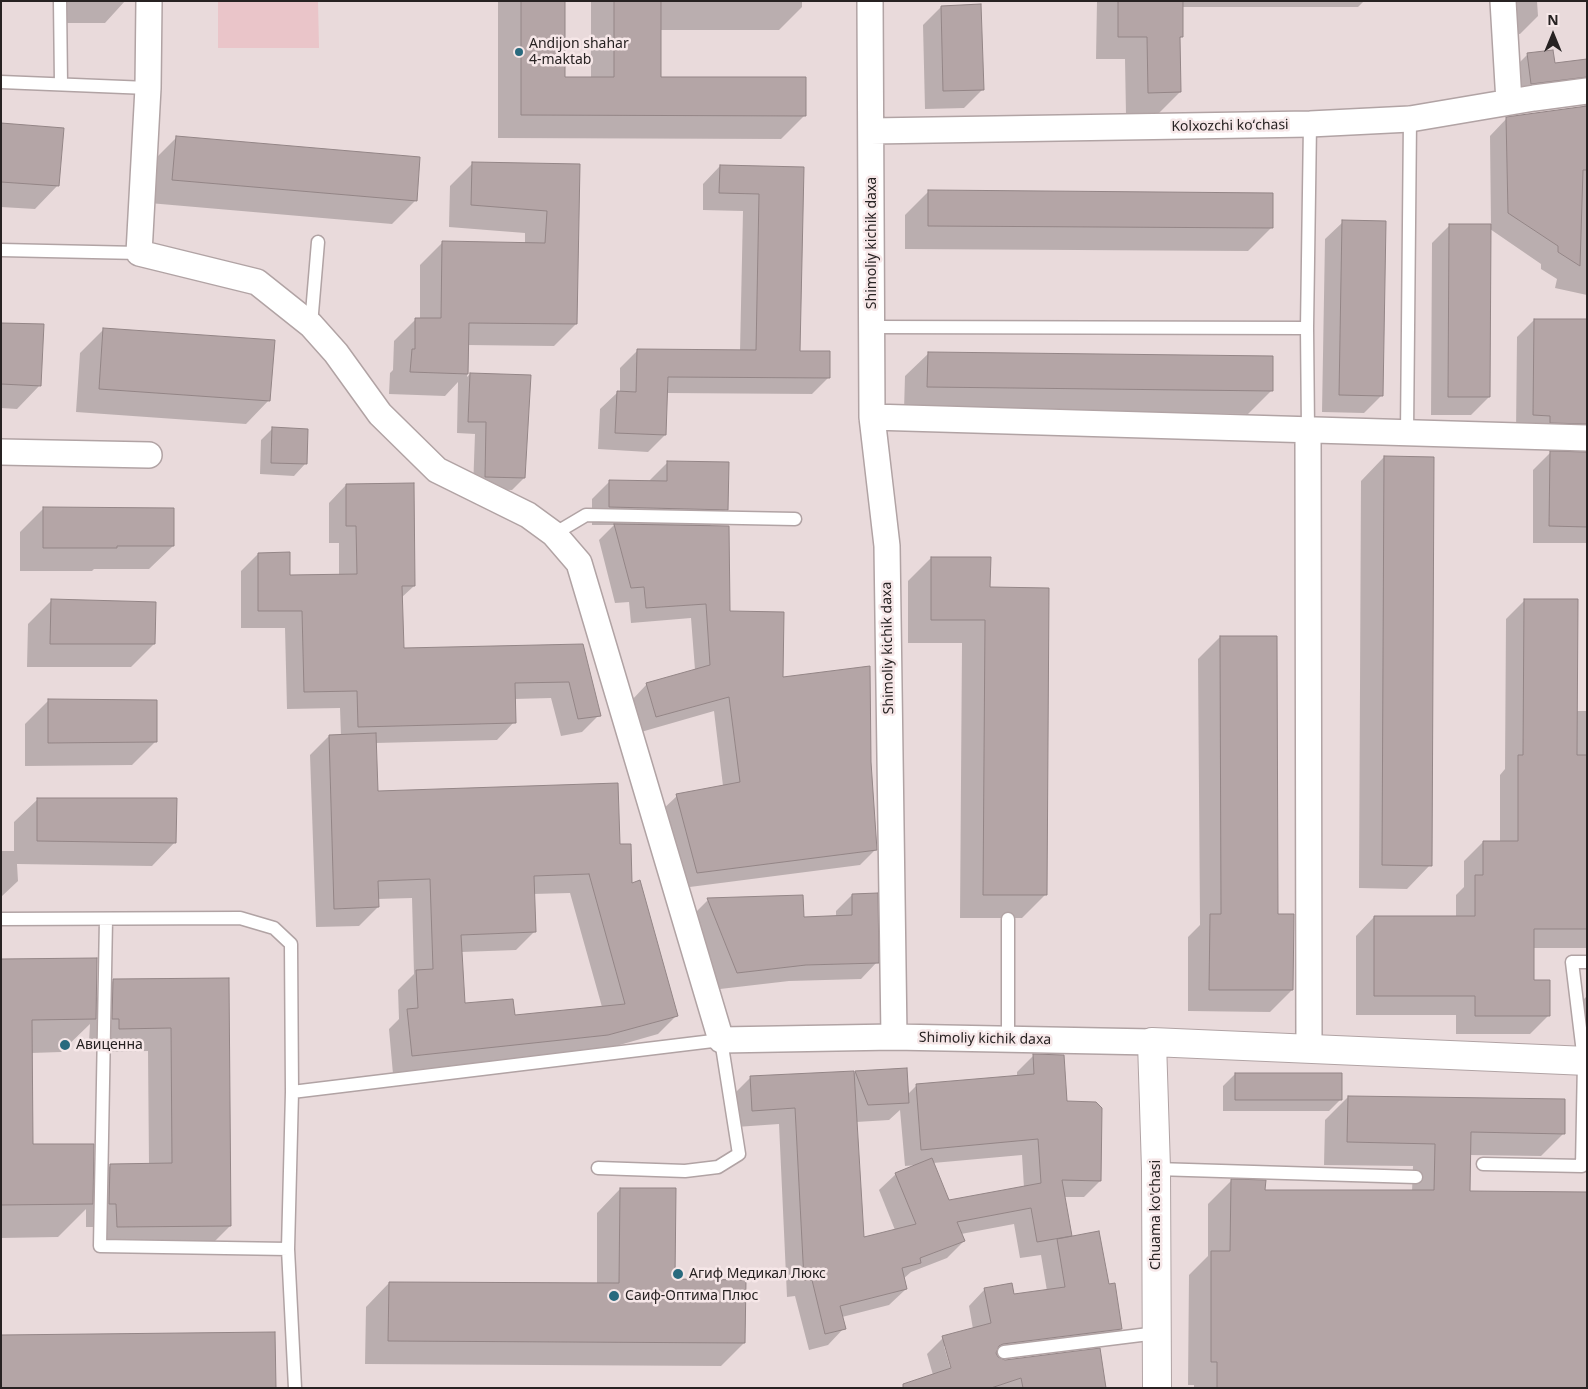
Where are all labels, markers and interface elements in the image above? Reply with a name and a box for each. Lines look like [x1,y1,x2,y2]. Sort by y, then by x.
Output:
north arrow [1528,10,1578,60]
text: N [1547,10,1559,29]
place label: Andijon shahar 4-maktab [529,36,629,68]
marker: Andijon shahar 4-maktab [513,46,525,58]
street label: Kolxozchi koʻchasi [1171,117,1289,135]
street label: Shimoliy kichik daxa [864,177,880,309]
street label: Shimoliy kichik daxa [878,582,898,714]
street label: Shimoliy kichik daxa [919,1029,1051,1049]
place label: Авиценна [76,1037,143,1053]
marker: Авиценна [58,1038,72,1052]
street label: Chuama ko'chasi [1148,1160,1164,1270]
place label: Агиф Медикал Люкс [689,1266,826,1282]
marker: Агиф Медикал Люкс [671,1267,685,1281]
place label: Саиф-Оптима Плюс [625,1288,758,1304]
marker: Саиф-Оптима Плюс [607,1289,621,1303]

